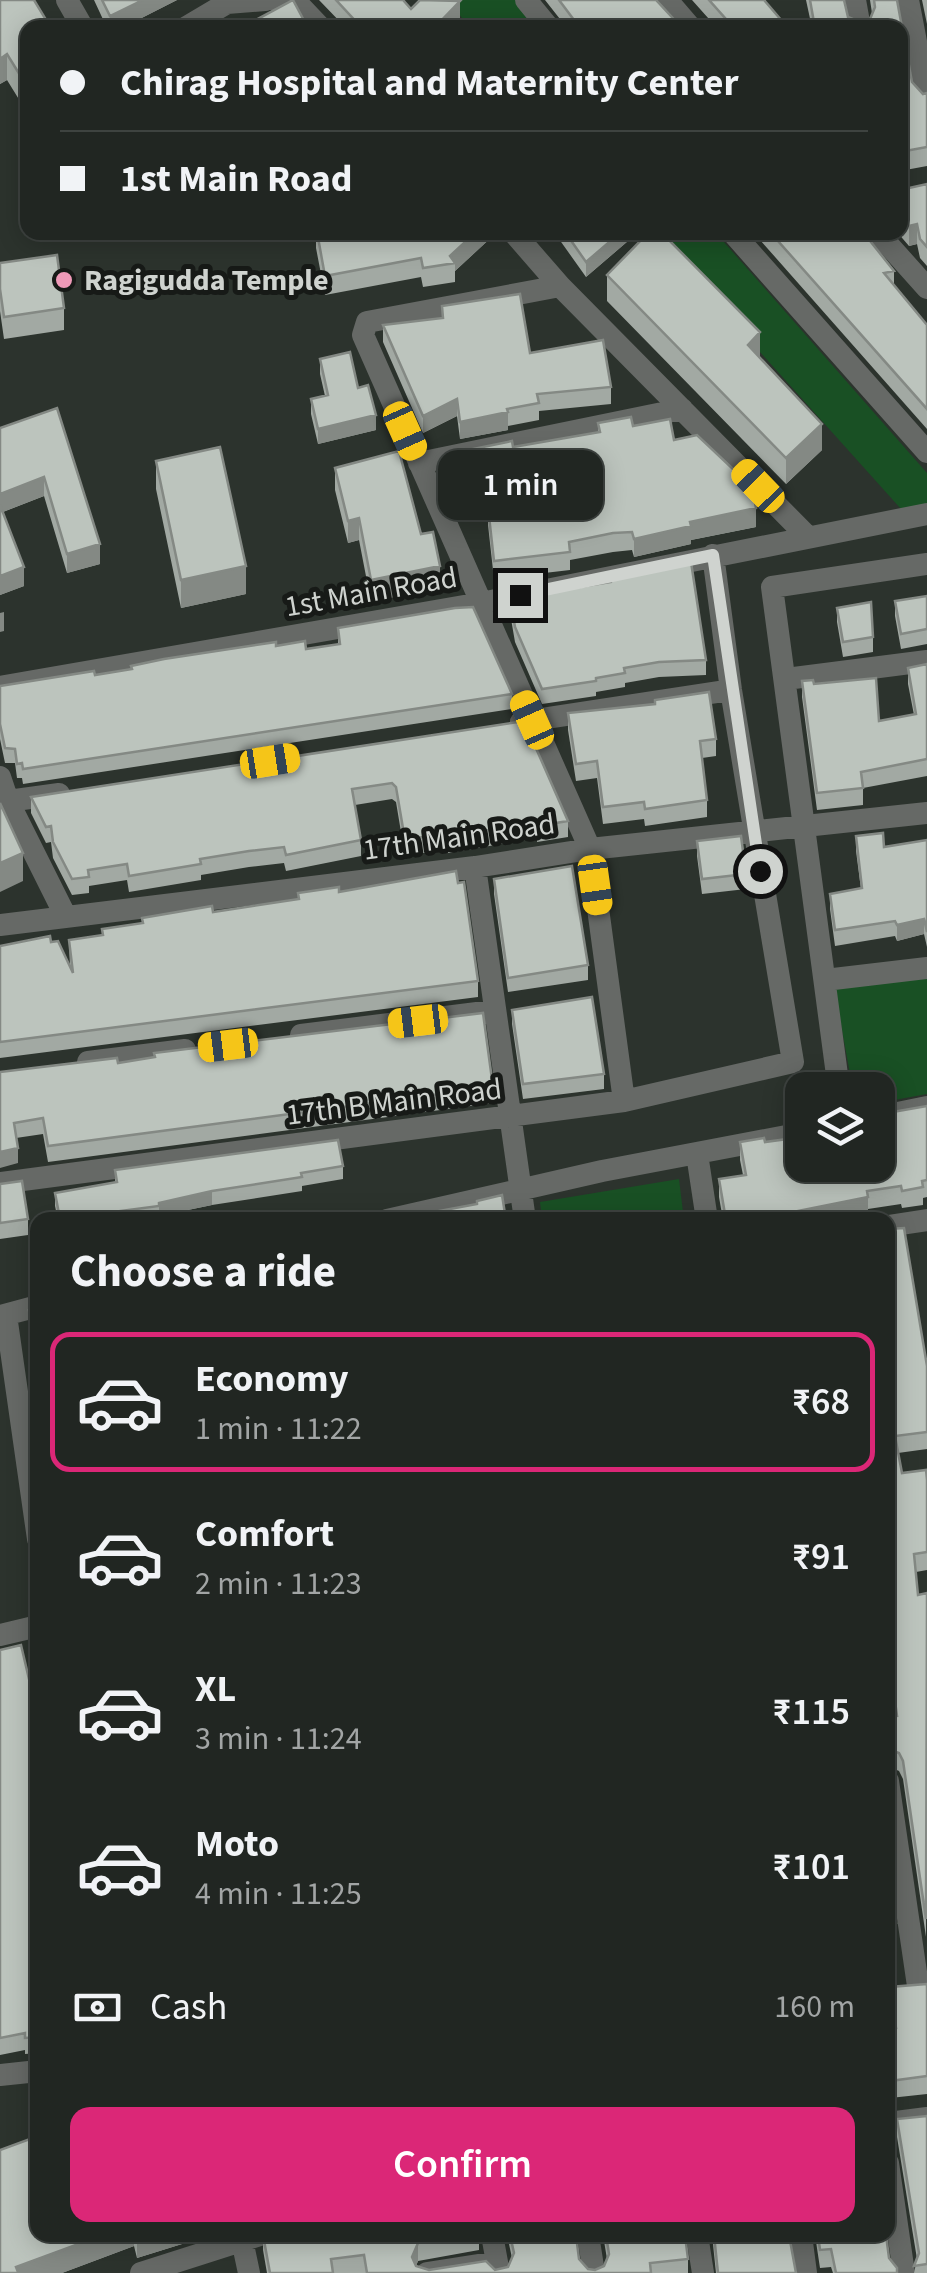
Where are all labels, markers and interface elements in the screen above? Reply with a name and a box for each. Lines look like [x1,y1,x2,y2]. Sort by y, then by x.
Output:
text: Chirag Hospital and Maternity Center [120,56,739,110]
text: 1st Main Road [120,152,352,206]
place label: Ragigudda Temple [84,259,328,302]
marker: Ragigudda Temple [53,269,75,291]
car [379,397,431,465]
callout: 1 min [438,450,602,520]
car [726,454,790,518]
text: 1 min [482,462,559,508]
street label: 1st Main Road [282,556,460,628]
route end [498,573,543,618]
car [506,686,558,754]
car [238,741,302,781]
street label: 17th Main Road [360,802,558,872]
route start [738,849,783,894]
car [576,853,614,917]
car [386,1002,450,1040]
car [196,1026,260,1064]
street label: 17th B Main Road [284,1067,504,1137]
map controls [785,1072,895,1182]
button: layers [785,1072,895,1182]
text: Choose a ride [70,1240,336,1304]
text: Economy [195,1352,348,1406]
icon: car [75,1357,165,1447]
text: ₹68 [792,1375,850,1429]
text: 1 min · 11:22 [195,1406,362,1452]
text: Comfort [195,1507,334,1561]
icon: car [75,1512,165,1602]
text: ₹91 [792,1530,850,1584]
text: 2 min · 11:23 [195,1561,362,1607]
text: XL [195,1662,236,1716]
icon: car [75,1667,165,1757]
text: ₹115 [772,1685,850,1739]
text: 3 min · 11:24 [195,1716,362,1762]
text: Moto [195,1817,279,1871]
icon: car [75,1822,165,1912]
text: ₹101 [772,1840,850,1894]
text: 4 min · 11:25 [195,1871,362,1917]
icon: cash [70,1980,125,2035]
text: Cash [150,1980,227,2034]
text: 160 m [774,1984,855,2030]
button: Confirm [70,2107,855,2222]

